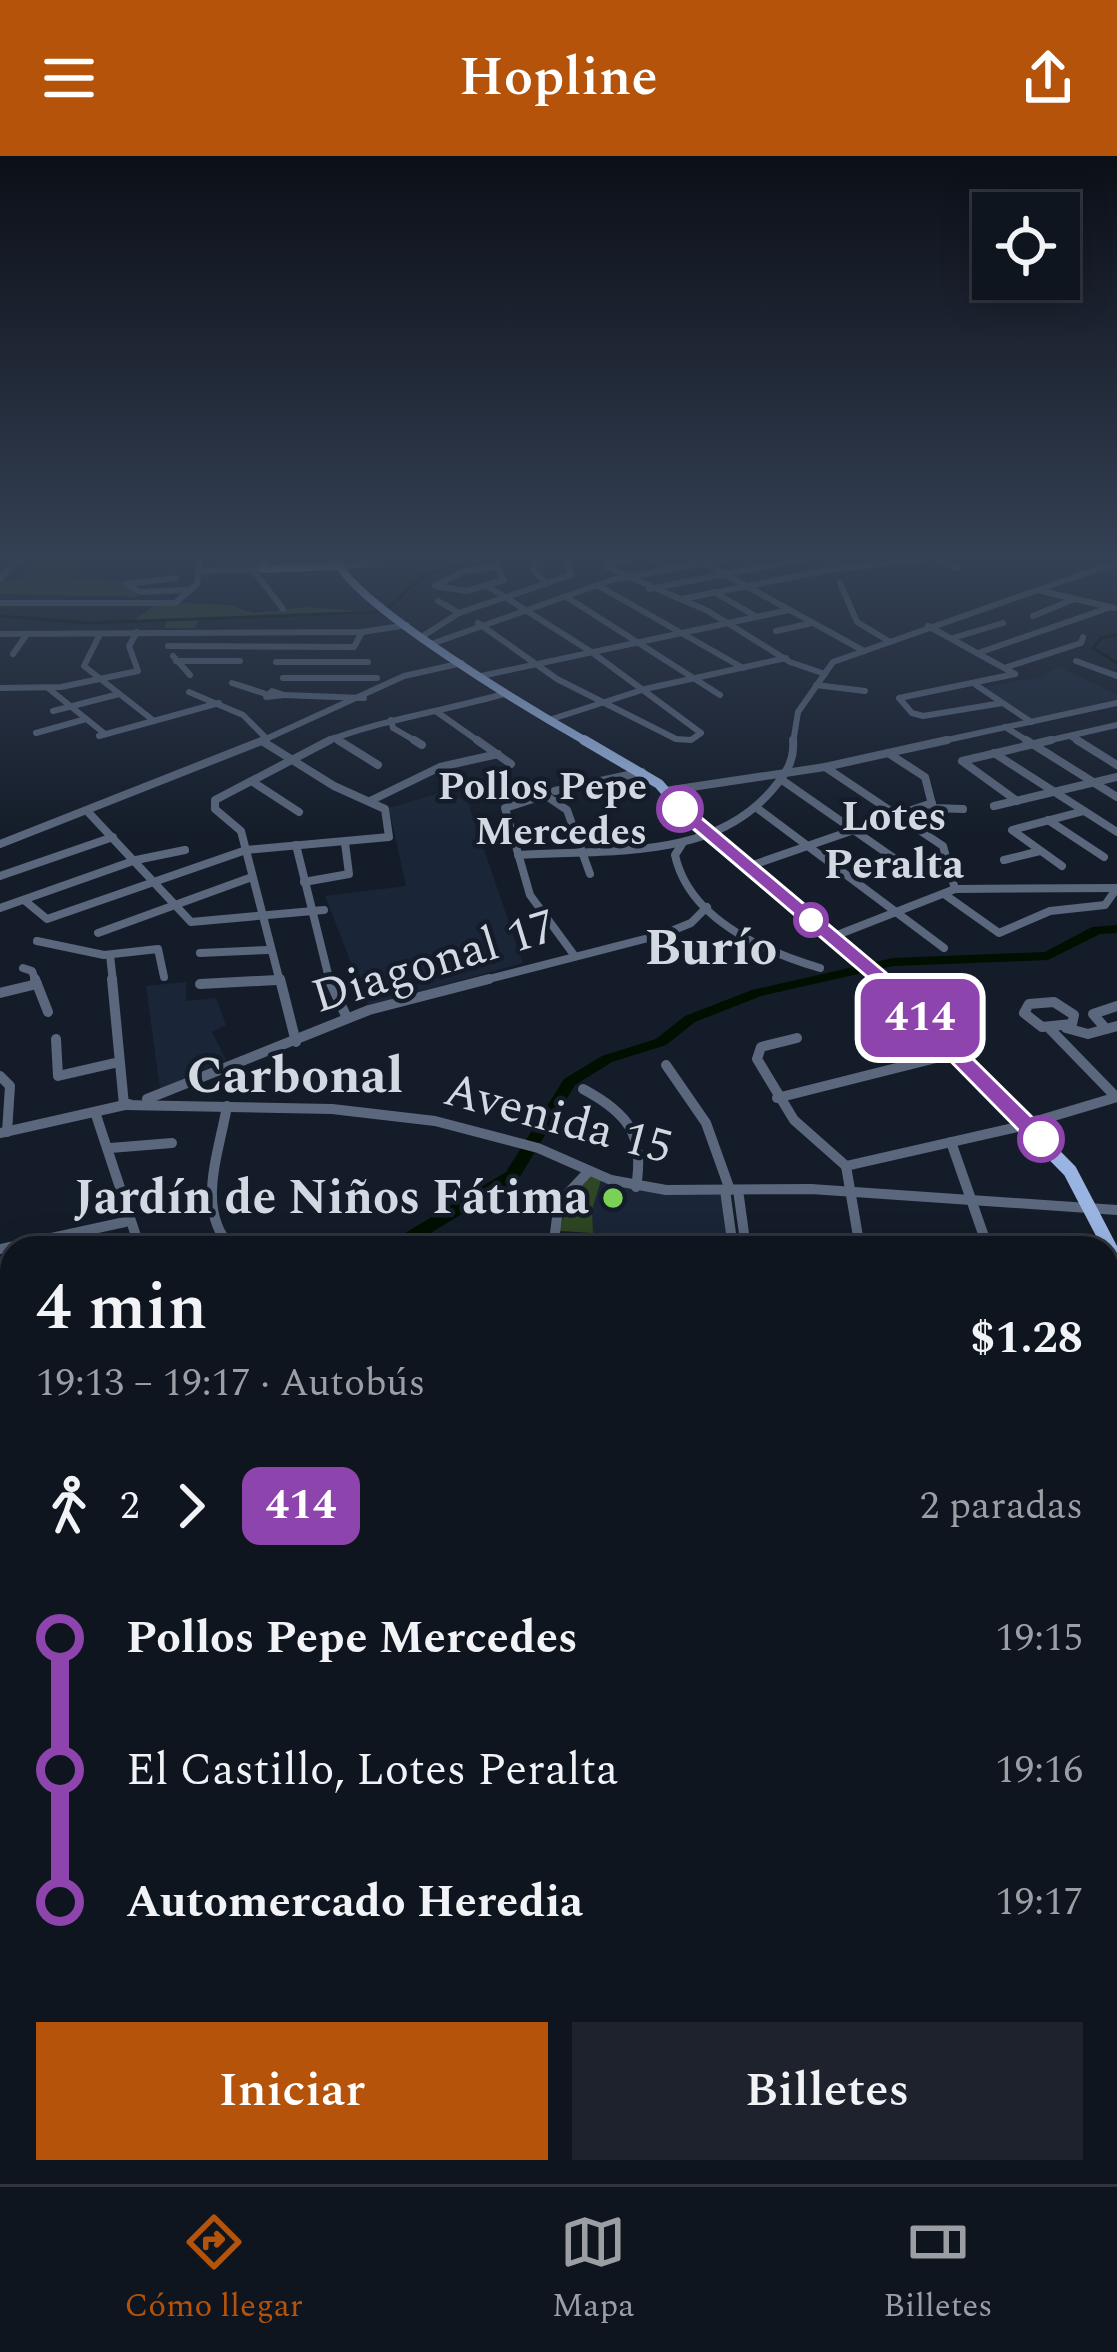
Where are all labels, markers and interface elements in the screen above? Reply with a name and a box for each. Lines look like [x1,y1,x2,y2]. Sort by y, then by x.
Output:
text: Hopline [459,37,658,119]
icon: menu [36,45,102,111]
icon: share [1015,45,1081,111]
map controls [972,192,1080,300]
button: locate [972,192,1080,300]
place label: Pollos Pepe Mercedes [438,758,647,862]
district label: Lotes Peralta [824,786,964,897]
marker: Pollos Pepe Mercedes [658,787,702,831]
street label: Diagonal 17 [303,890,565,1034]
unlabelled marker [795,904,827,936]
district label: Burío [645,910,777,988]
line badge: 414 [851,979,989,1057]
text: 414 [885,986,955,1049]
district label: Carbonal [187,1038,403,1116]
street label: Avenida 15 [436,1054,680,1184]
unlabelled marker [1019,1117,1063,1161]
place label: Jardín de Niños Fátima [74,1162,589,1235]
marker: Jardín de Niños Fátima [600,1185,626,1211]
text: 4 min [36,1258,207,1359]
text: $1.28 [970,1304,1083,1373]
text: 19:13 – 19:17 · Autobús [36,1354,425,1413]
icon: walk [36,1473,102,1539]
icon: forward [158,1473,224,1539]
text: 414 [266,1474,336,1537]
text: 2 [120,1477,140,1536]
text: 2 paradas [920,1477,1083,1536]
text: Pollos Pepe Mercedes [126,1604,578,1673]
text: 19:15 [995,1609,1083,1668]
text: El Castillo, Lotes Peralta [126,1736,618,1805]
text: 19:16 [995,1741,1083,1800]
text: Automercado Heredia [126,1868,583,1937]
text: 19:17 [995,1873,1083,1932]
button: Iniciar [36,2022,548,2160]
button: Billetes [572,2022,1083,2160]
tab: Cómo llegar [124,2209,303,2331]
tab: Mapa [552,2209,634,2331]
tab: Billetes [883,2209,993,2331]

